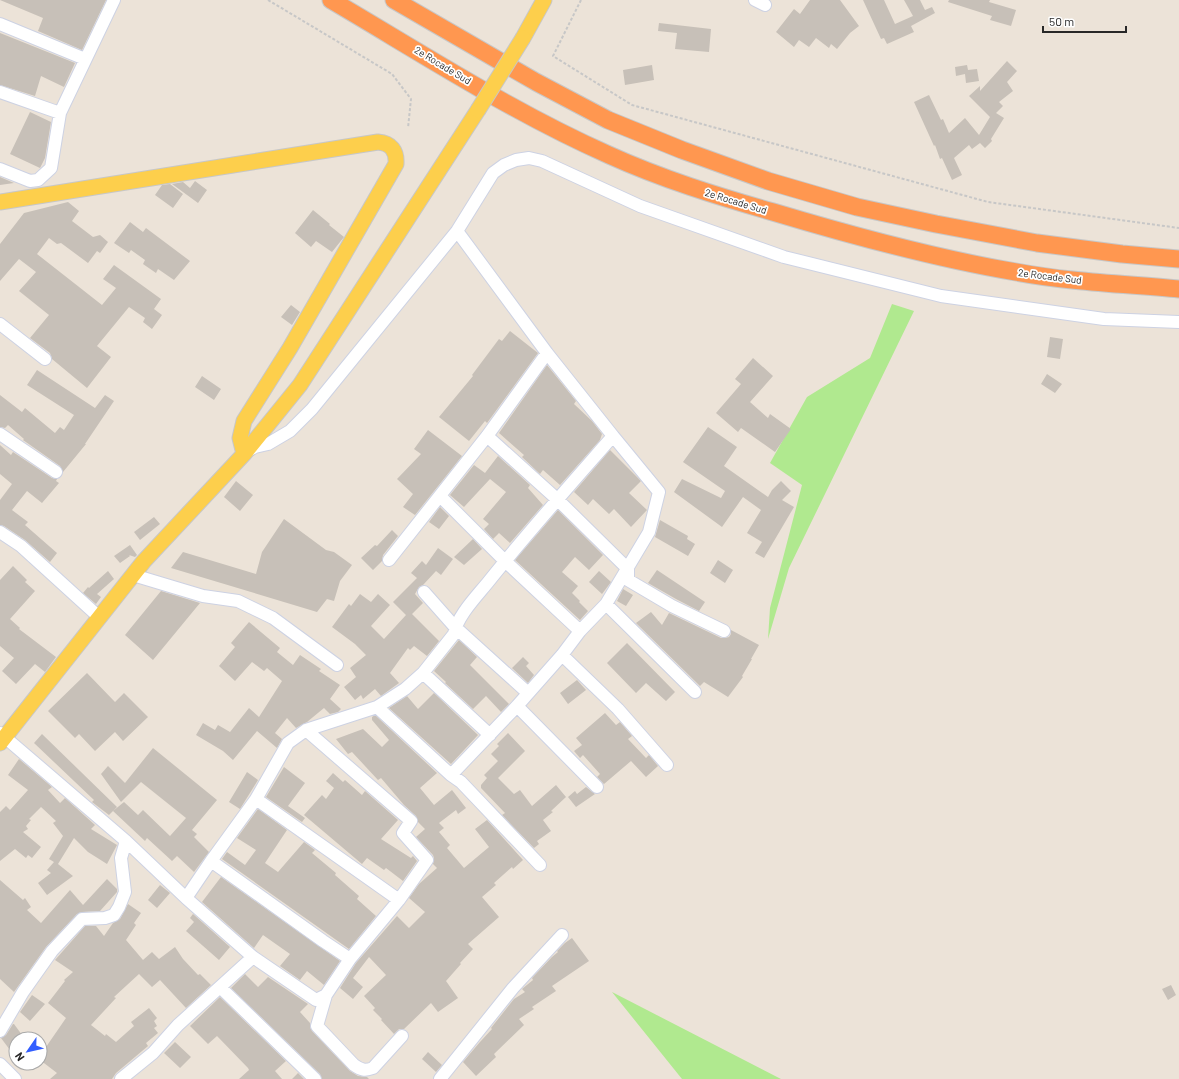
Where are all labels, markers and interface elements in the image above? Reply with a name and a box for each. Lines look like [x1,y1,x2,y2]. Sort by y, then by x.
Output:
scale bar [1043,8,1126,34]
text: 50 m [1049,14,1074,28]
street label: 2e Rocade Sud [412,43,474,87]
street label: 2e Rocade Sud [704,186,768,216]
street label: 2e Rocade Sud [1018,266,1082,286]
north arrow [8,1031,48,1071]
text: N [12,1050,27,1064]

